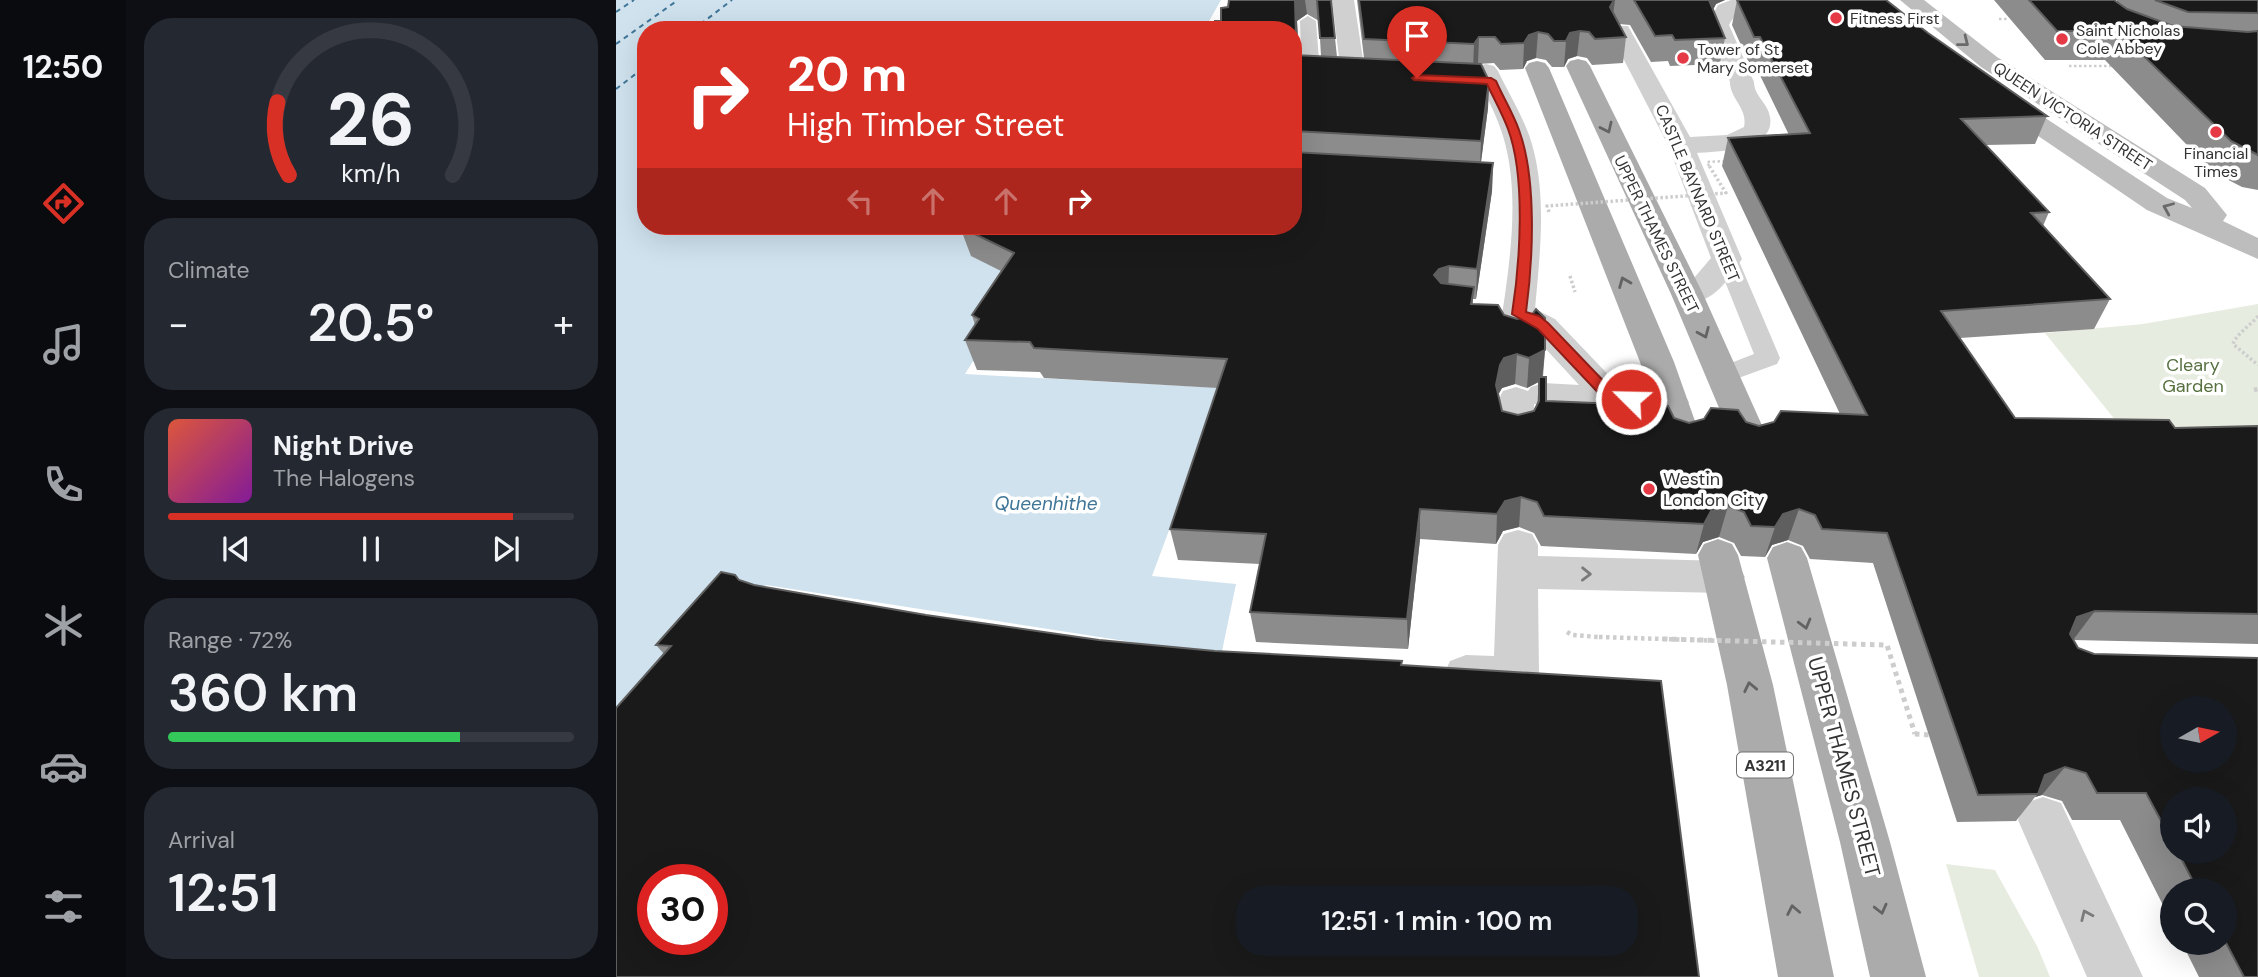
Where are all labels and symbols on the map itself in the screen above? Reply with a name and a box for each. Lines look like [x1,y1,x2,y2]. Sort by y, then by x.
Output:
pin [1387,6,1447,78]
place label: Fitness First [1850,8,1940,29]
marker: Fitness First [1828,10,1844,26]
place label: Saint Nicholas Cole Abbey [2076,20,2181,59]
marker: Saint Nicholas Cole Abbey [2054,31,2070,47]
one-way arrow [1957,34,1969,47]
place label: Tower of St Mary Somerset [1697,39,1809,78]
marker: Tower of St Mary Somerset [1675,50,1691,66]
street label: QUEEN VICTORIA STREET [1989,57,2156,176]
street label: CASTLE BAYNARD STREET [1651,101,1744,285]
one-way arrow [1599,121,1613,133]
marker: Financial Times [2208,124,2224,140]
place label: Financial Times [2184,143,2248,182]
street label: UPPER THAMES STREET [1609,152,1704,317]
one-way arrow [2163,203,2175,217]
one-way arrow [1619,277,1633,289]
one-way arrow [1696,326,1710,339]
park label: Cleary Garden [2162,353,2224,398]
position arrow [1594,362,1668,436]
place label: Westin London City [1663,467,1764,512]
marker: Westin London City [1641,481,1657,497]
water label: Queenhithe [995,491,1098,516]
one-way arrow [1581,566,1592,581]
one-way arrow [1797,617,1811,629]
street label: UPPER THAMES STREET [1801,654,1887,880]
one-way arrow [1743,681,1758,693]
north arrow [2160,696,2236,774]
road number: A3211 [1737,752,1793,778]
speed limit sign: 30 [637,864,728,955]
one-way arrow [1873,903,1887,915]
one-way arrow [1787,904,1802,916]
one-way arrow [2081,910,2095,922]

